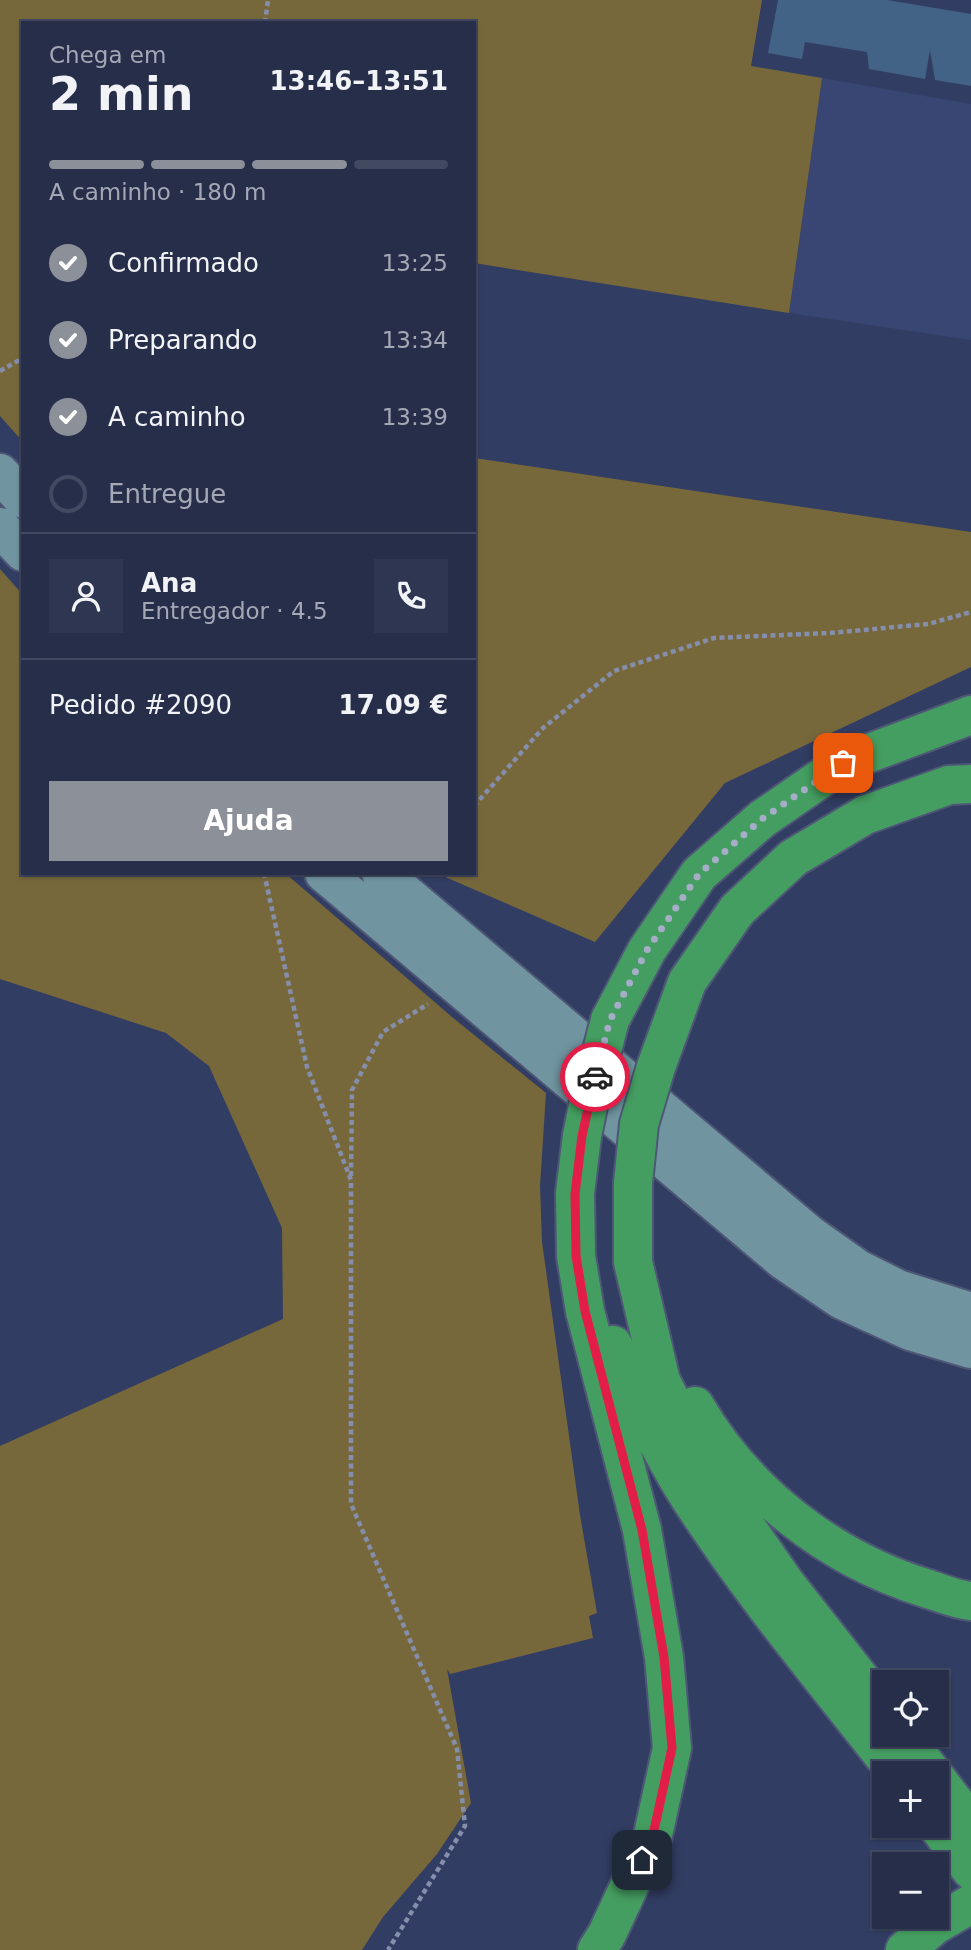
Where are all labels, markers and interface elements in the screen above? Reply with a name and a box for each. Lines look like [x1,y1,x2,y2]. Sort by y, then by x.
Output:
text: Chega em [49,42,166,68]
text: 13:46–13:51 [269,66,448,96]
text: 2 min [49,67,193,121]
text: A caminho · 180 m [49,179,266,205]
icon: check [49,244,87,282]
text: Confirmado [108,248,259,278]
text: 13:25 [382,250,448,276]
icon: check [49,321,87,359]
text: Preparando [108,325,257,355]
text: 13:34 [382,327,448,353]
icon: check [49,398,87,436]
text: A caminho [108,402,246,432]
text: 13:39 [382,404,448,430]
text: Entregue [108,479,226,509]
button: person [49,559,123,633]
button: phone [374,559,448,633]
text: Ana [141,568,197,598]
text: Entregador · 4.5 [141,598,328,624]
text: Pedido #2090 [49,690,232,720]
text: 17.09 € [339,690,448,720]
pin [813,733,873,793]
icon: bag [824,744,862,782]
button: Ajuda [49,781,448,861]
courier [560,1042,630,1112]
icon: car [576,1058,614,1096]
map controls [872,1670,949,1929]
button: locate [872,1670,949,1747]
button: + [872,1761,949,1838]
pin [612,1830,672,1890]
icon: home [623,1841,661,1879]
button: − [872,1852,949,1929]

